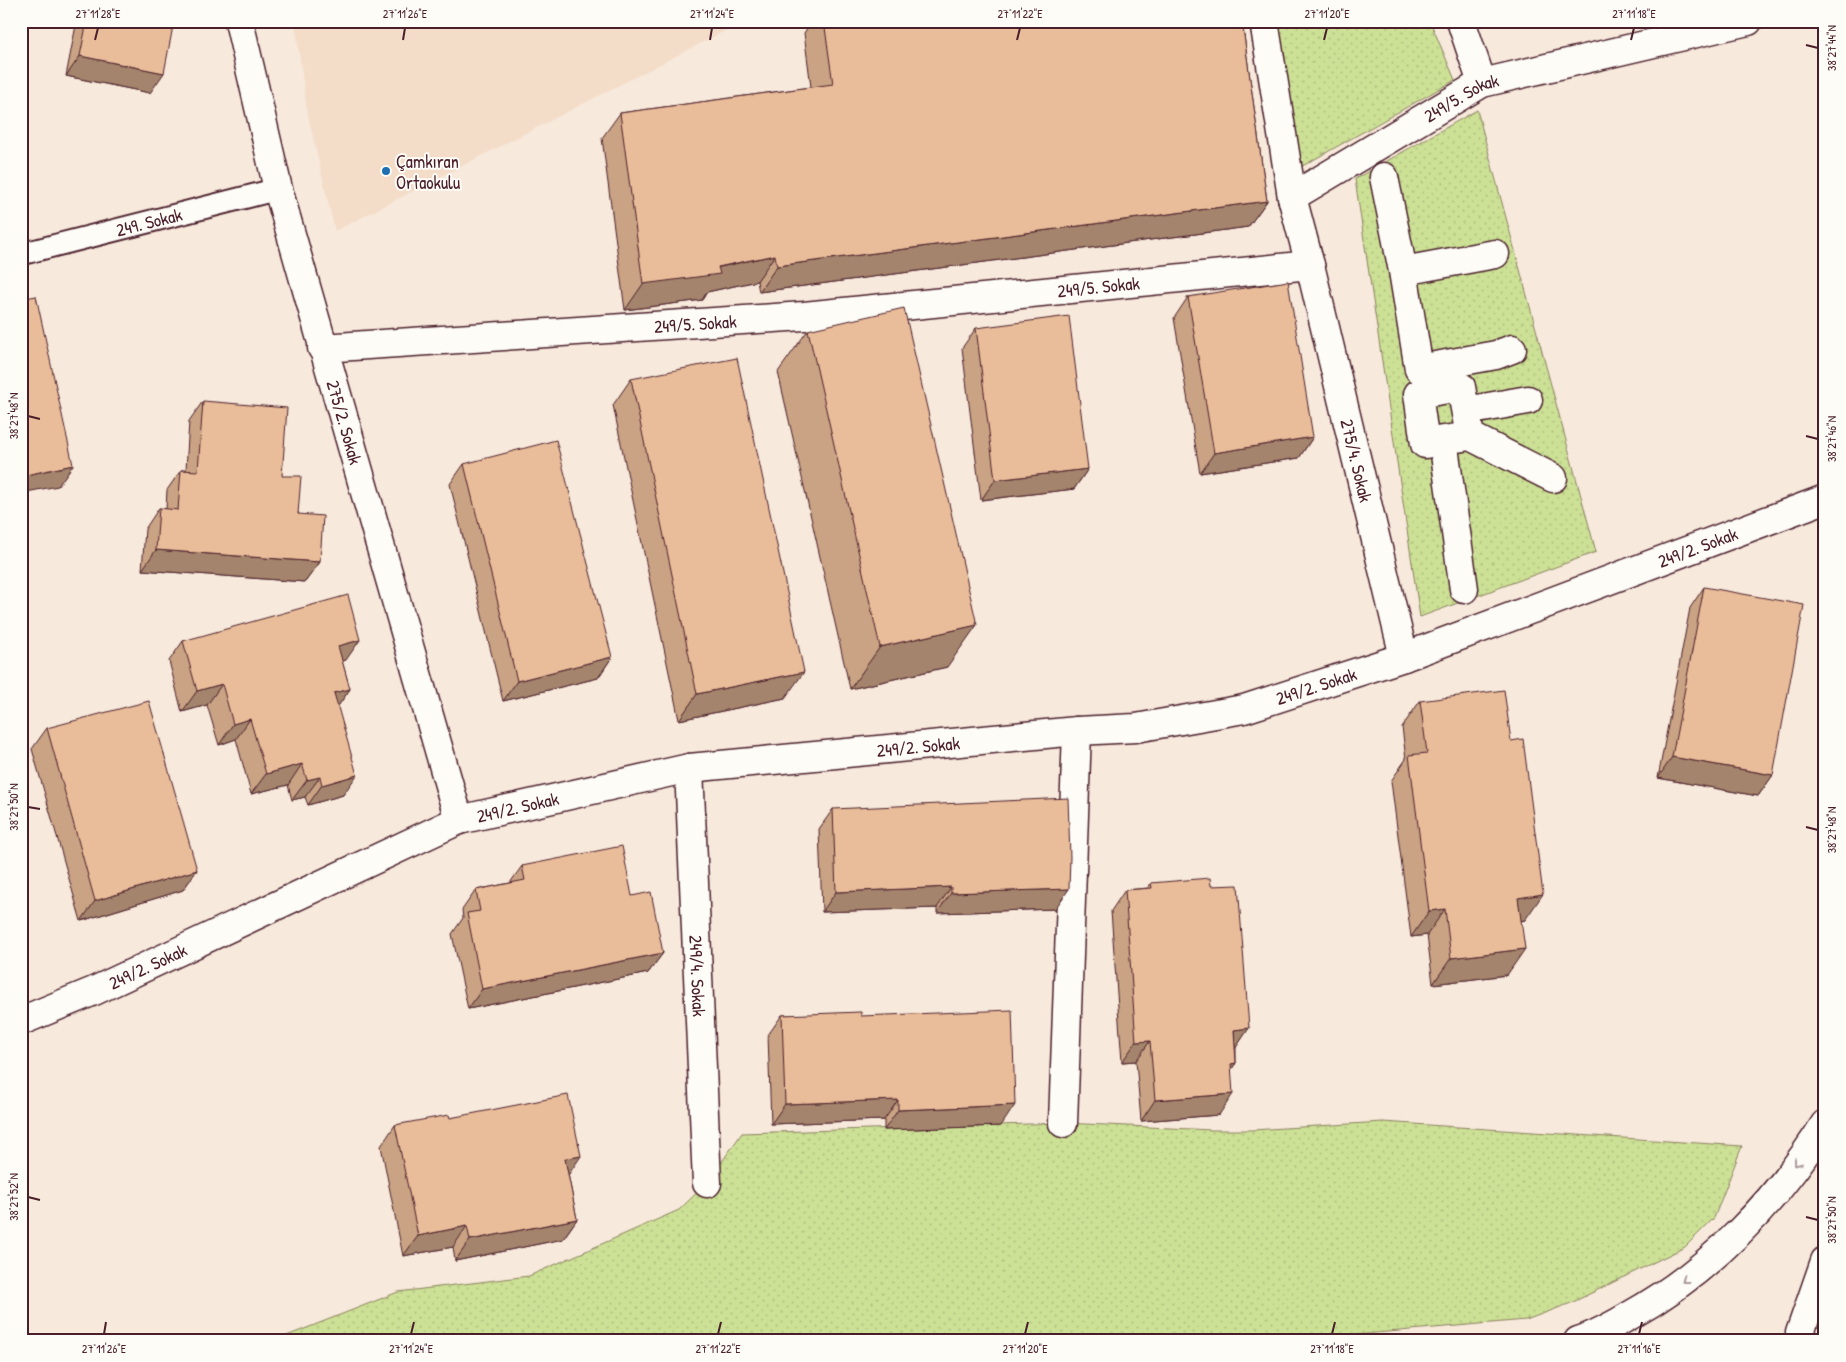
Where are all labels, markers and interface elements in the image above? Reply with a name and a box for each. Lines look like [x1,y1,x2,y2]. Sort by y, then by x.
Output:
text: 27°11'28"E [76,5,121,22]
text: 27°11'26"E [383,5,428,22]
text: 27°11'24"E [690,5,735,22]
text: 27°11'22"E [997,5,1043,22]
text: 27°11'20"E [1305,5,1350,22]
text: 27°11'18"E [1612,5,1656,22]
text: 38°27'44"N [1823,25,1840,71]
street label: 249/5. Sokak [1419,67,1502,128]
place label: Çamkıran Ortaokulu [396,149,460,195]
marker: Çamkıran Ortaokulu [380,165,392,177]
street label: 249. Sokak [113,201,185,242]
street label: 249/5. Sokak [1056,270,1141,303]
street label: 249/5. Sokak [653,308,738,338]
street label: 275/2. Sokak [321,377,369,468]
text: 38°27'48"N [5,393,22,439]
street label: 275/4. Sokak [1335,416,1379,505]
text: 38°27'46"N [1823,416,1840,462]
street label: 249/2. Sokak [1654,520,1741,573]
street label: 249/2. Sokak [1272,661,1360,710]
street label: 249/2. Sokak [875,730,961,763]
text: 38°27'50"N [5,783,22,831]
street label: 249/2. Sokak [474,785,561,828]
text: 38°27'48"N [1823,807,1840,853]
street label: 249/4. Sokak [684,934,712,1018]
street label: 249/2. Sokak [104,937,191,995]
one-way arrow [1793,1158,1802,1167]
text: 38°27'52"N [5,1173,22,1221]
text: 38°27'50"N [1823,1196,1840,1244]
one-way arrow [1682,1275,1691,1283]
text: 27°11'26"E [82,1340,127,1357]
text: 27°11'24"E [389,1340,434,1357]
text: 27°11'22"E [695,1340,741,1357]
text: 27°11'20"E [1003,1340,1048,1357]
text: 27°11'18"E [1310,1340,1354,1357]
text: 27°11'16"E [1617,1340,1661,1357]

